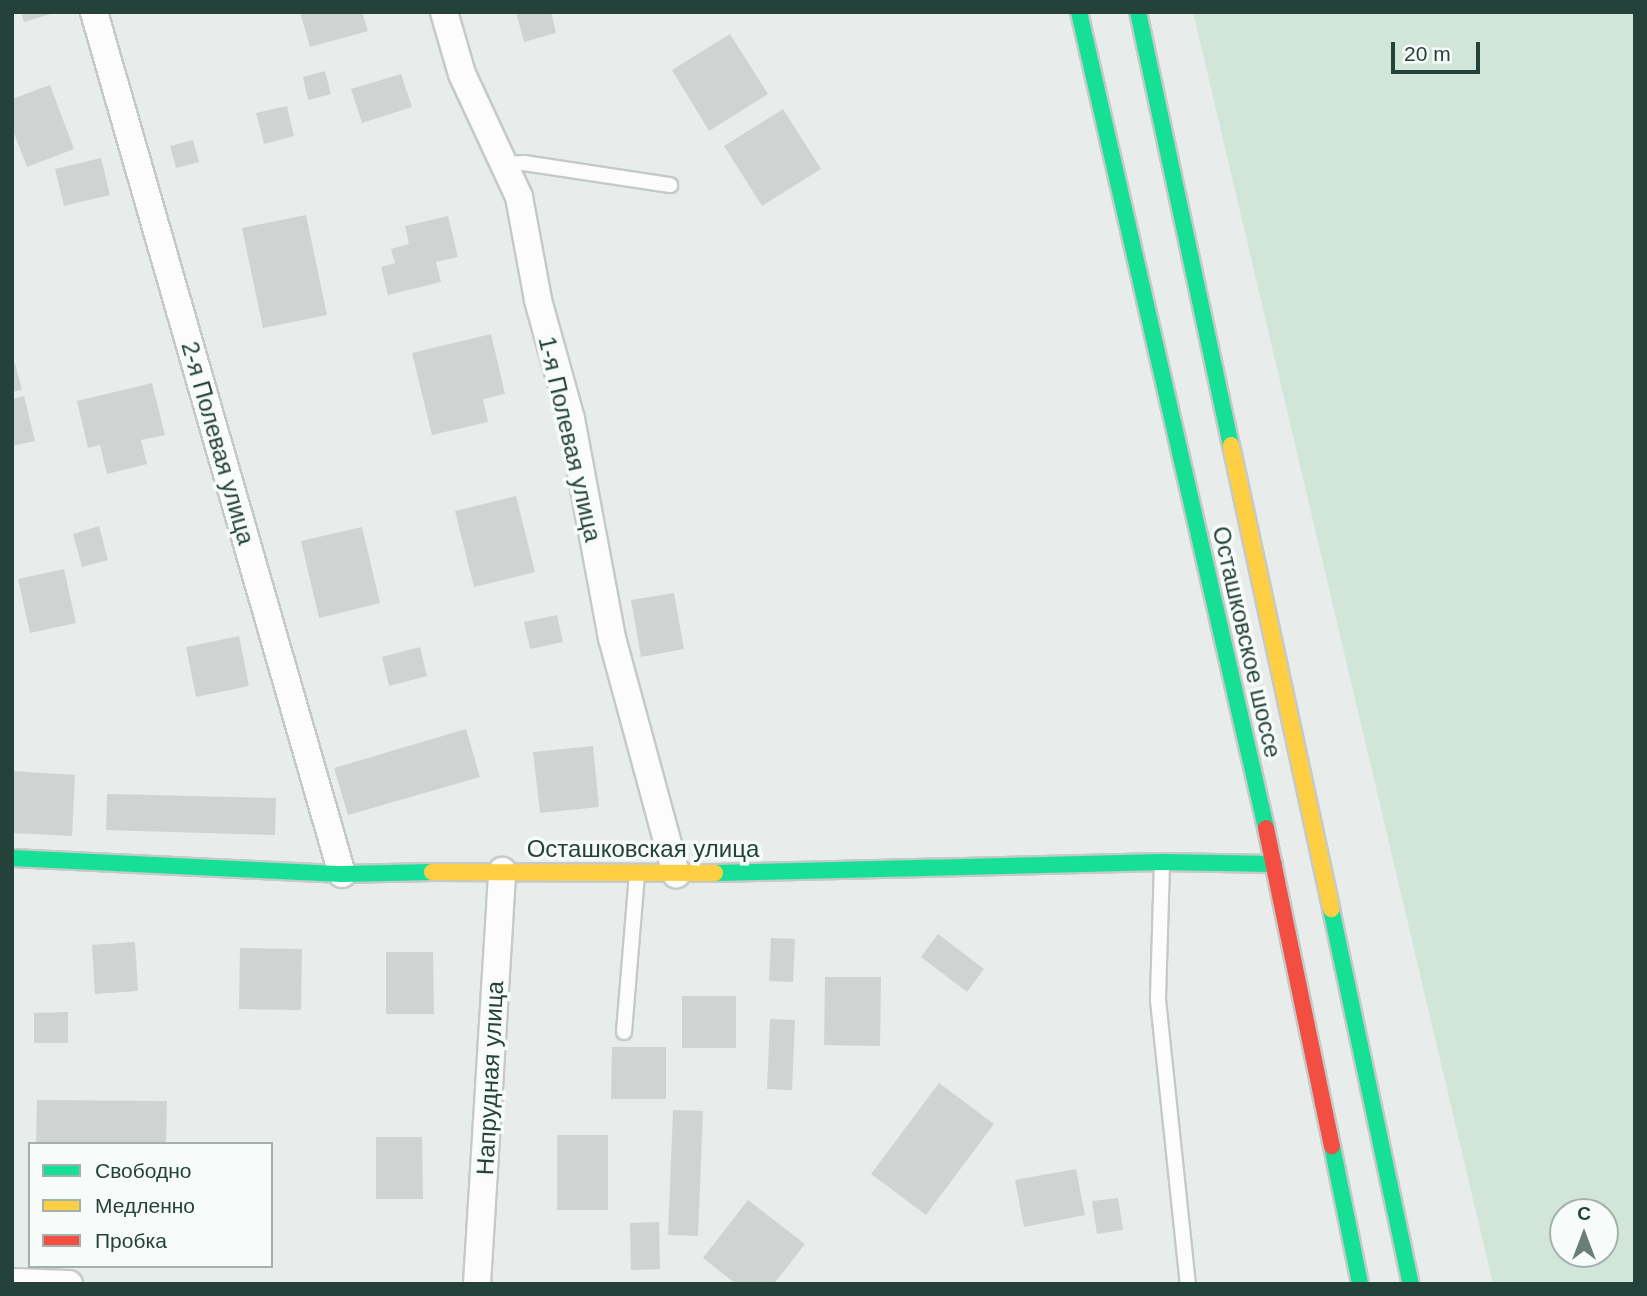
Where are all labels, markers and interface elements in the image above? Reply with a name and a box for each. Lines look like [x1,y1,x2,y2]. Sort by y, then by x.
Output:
scale bar [1395,28,1484,72]
text: 20 m [1404,42,1451,65]
street label: 1-я Полевая улица [532,334,608,544]
street label: 2-я Полевая улица [175,338,261,548]
street label: Осташковское шоссе [1206,523,1288,761]
street label: Осташковская улица [527,835,759,863]
street label: Напрудная улица [471,980,509,1176]
legend [28,1142,273,1268]
text: Свободно [95,1159,192,1182]
text: Медленно [95,1194,195,1217]
north arrow [1549,1198,1619,1268]
text: С [1577,1203,1591,1224]
text: Пробка [95,1229,167,1252]

